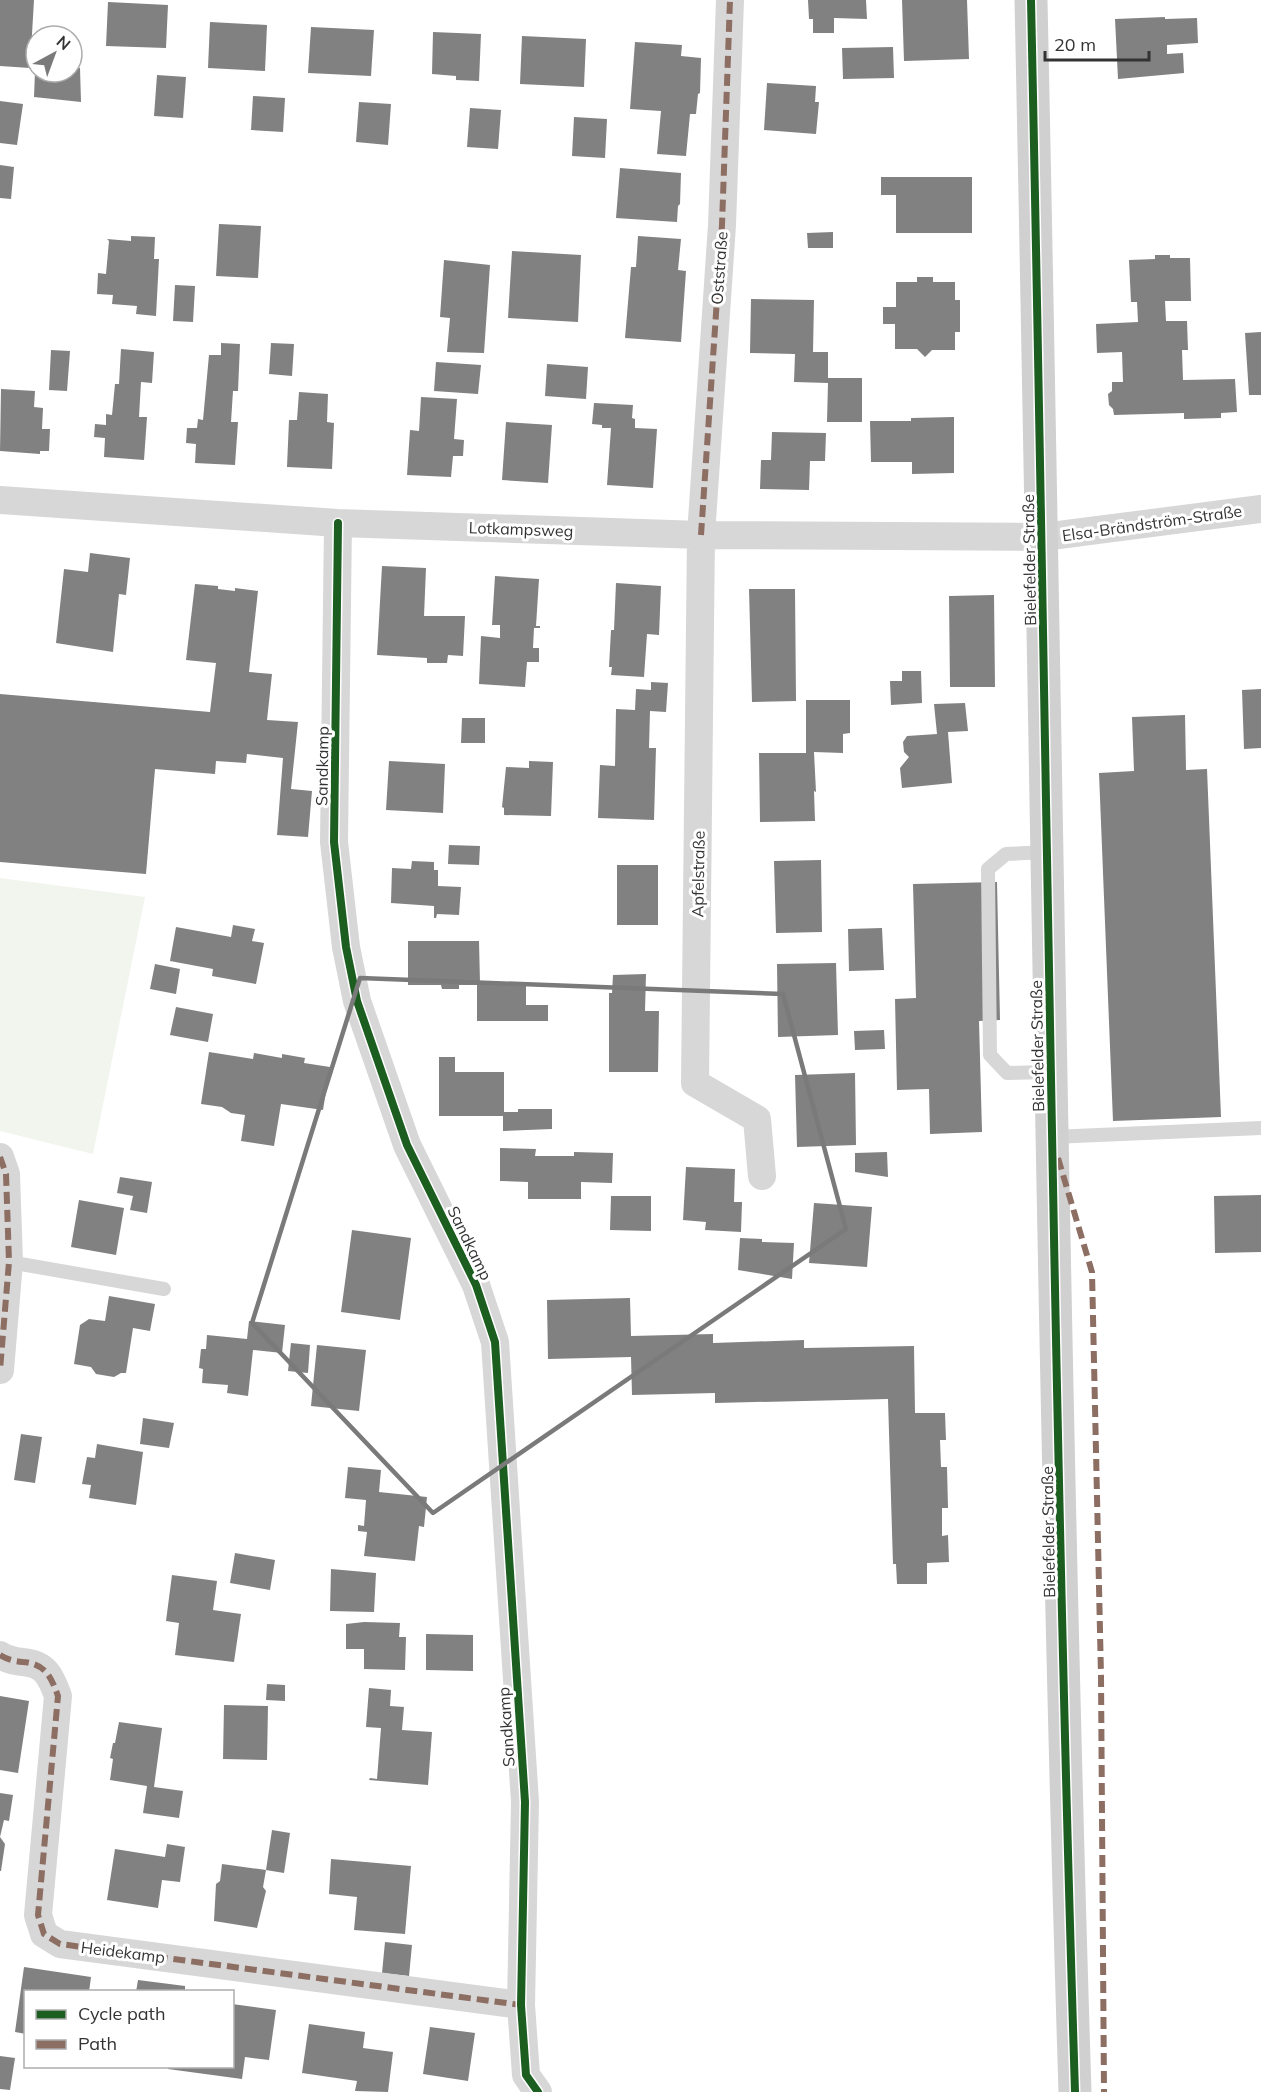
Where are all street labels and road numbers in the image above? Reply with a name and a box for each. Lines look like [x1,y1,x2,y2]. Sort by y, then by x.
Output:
street label: Oststraße [706,231,732,305]
street label: Bielefelder Straße [1018,494,1040,626]
street label: Elsa-Brändström-Straße [1061,500,1243,546]
street label: Lotkampsweg [468,517,574,541]
street label: Sandkamp [311,726,333,806]
street label: Apfelstraße [687,831,709,917]
street label: Bielefelder Straße [1026,980,1048,1112]
street label: Sandkamp [443,1203,497,1283]
street label: Bielefelder Straße [1037,1466,1059,1598]
street label: Sandkamp [493,1686,519,1768]
street label: Heidekamp [80,1937,166,1967]

